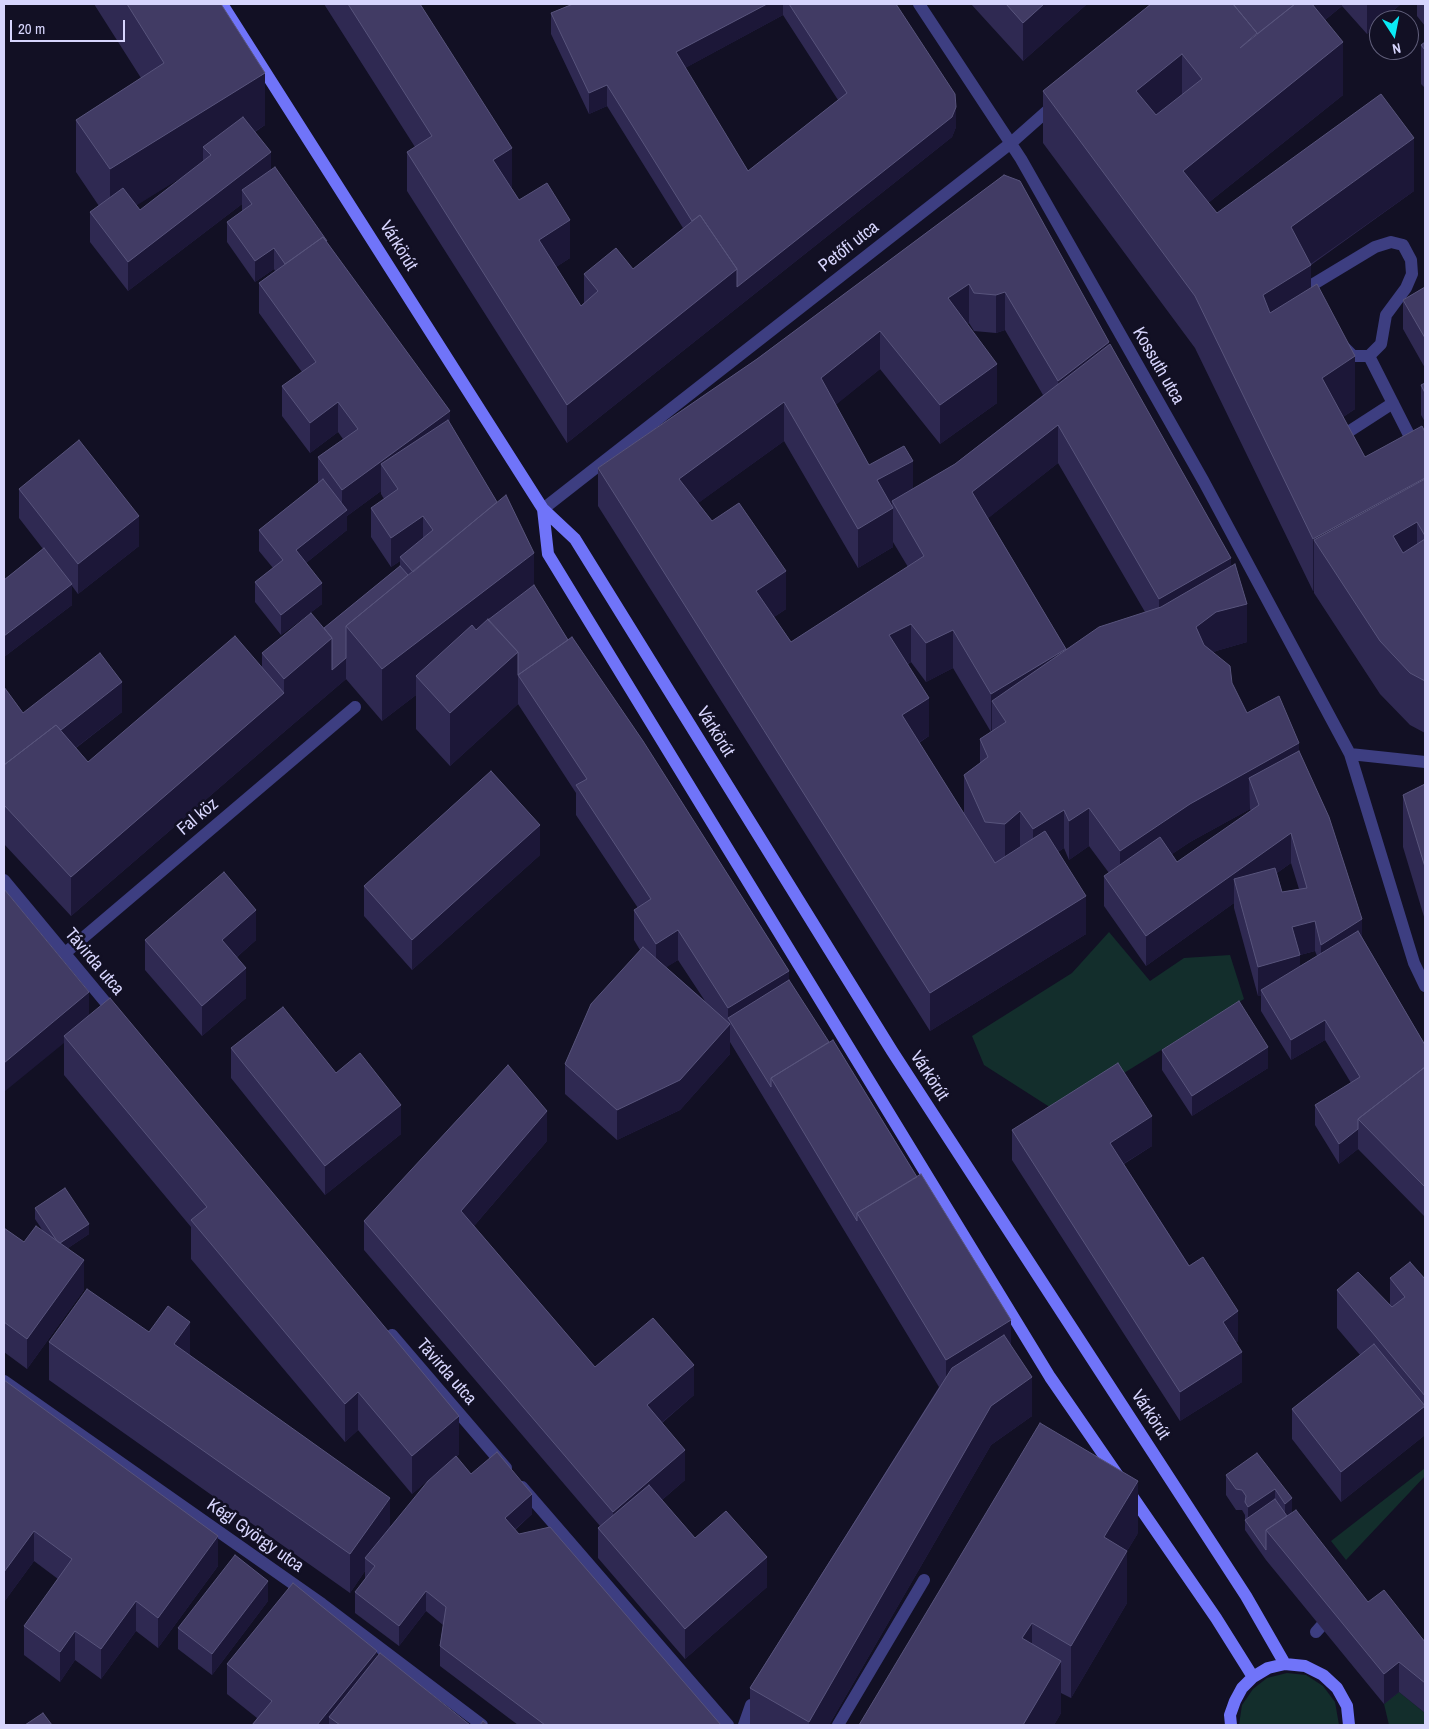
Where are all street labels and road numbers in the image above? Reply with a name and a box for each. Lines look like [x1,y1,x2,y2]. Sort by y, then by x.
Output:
street label: Várkörút [374,217,422,275]
street label: Petőfi utca [815,217,883,277]
street label: Kossuth utca [1127,324,1189,408]
street label: Várkörút [691,703,739,761]
street label: Fal köz [173,794,223,840]
street label: Távirda utca [60,924,128,1000]
street label: Várkörút [905,1047,953,1105]
street label: Távirda utca [411,1334,481,1410]
street label: Várkörút [1126,1386,1174,1444]
street label: Kégl György utca [202,1495,308,1577]

